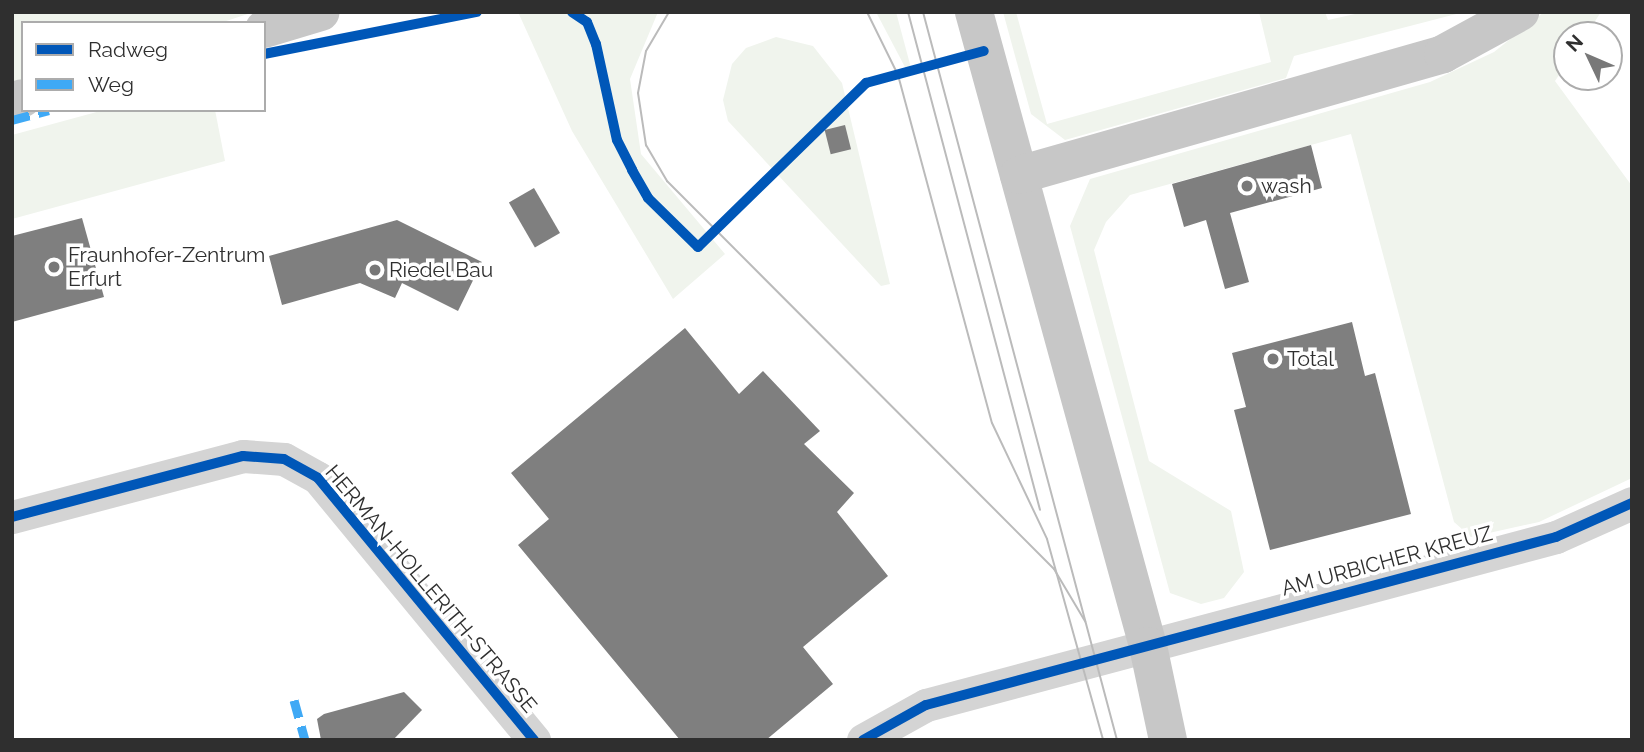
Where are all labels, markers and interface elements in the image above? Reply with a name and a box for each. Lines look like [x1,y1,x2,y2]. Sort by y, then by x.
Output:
legend [21,21,266,112]
north arrow [1553,21,1623,91]
text: N [1561,30,1587,56]
text: Radweg [88,37,168,62]
text: Weg [88,72,134,97]
place label: wash [1261,173,1312,199]
marker: wash [1239,178,1255,194]
place label: Fraunhofer-Zentrum Erfurt [68,242,265,292]
place label: Riedel Bau [389,257,494,283]
marker: Fraunhofer-Zentrum Erfurt [46,259,62,275]
marker: Riedel Bau [367,262,383,278]
place label: Total [1287,346,1334,372]
marker: Total [1265,351,1281,367]
street label: HERMAN-HOLLERITH-STRASSE [320,460,542,718]
street label: AM URBICHER KREUZ [1279,521,1495,601]

